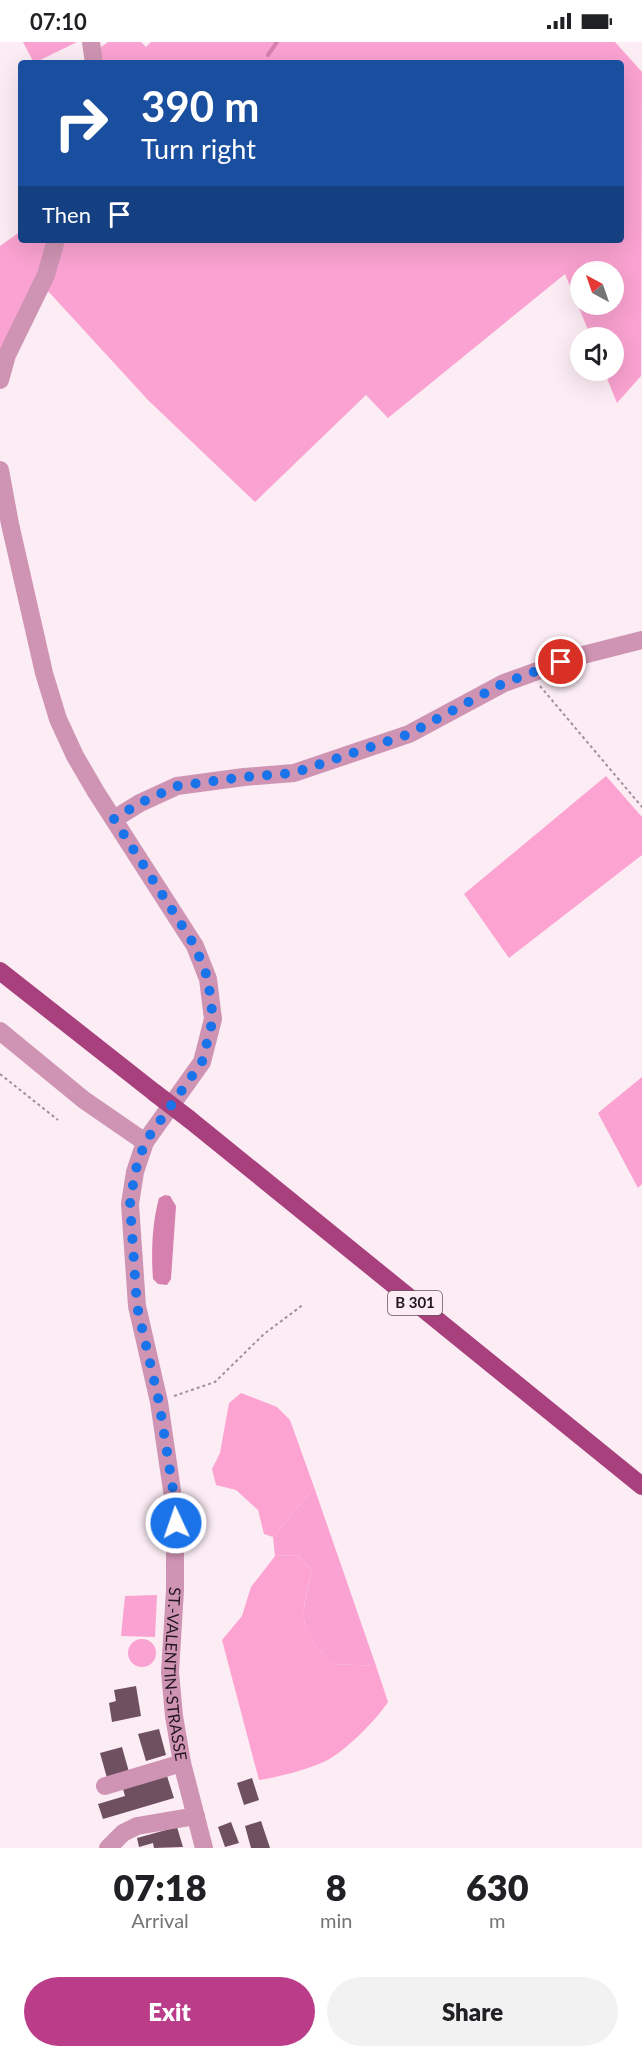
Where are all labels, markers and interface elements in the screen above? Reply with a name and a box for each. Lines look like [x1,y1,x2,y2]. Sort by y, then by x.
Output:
text: 07:10 [30,8,87,35]
text: 390 m [141,81,259,131]
icon: right [42,84,120,162]
text: Turn right [141,132,256,165]
icon: arrive [103,198,136,231]
text: Then [42,201,91,228]
north arrow [570,261,624,315]
map controls [570,261,624,381]
button: sound [570,327,624,381]
pin [535,636,586,687]
icon: arrive [544,645,577,678]
road number: B 301 [388,1291,442,1315]
position arrow [144,1491,208,1555]
street label: ST.-VALENTIN-STRASSE [161,1587,191,1762]
text: 07:18 [113,1865,207,1909]
text: 8 [326,1865,347,1909]
text: 630 [466,1865,529,1909]
text: Arrival [131,1908,189,1932]
text: min [320,1908,352,1932]
text: m [489,1908,505,1932]
button: Exit [24,1977,315,2046]
button: Share [327,1977,618,2046]

